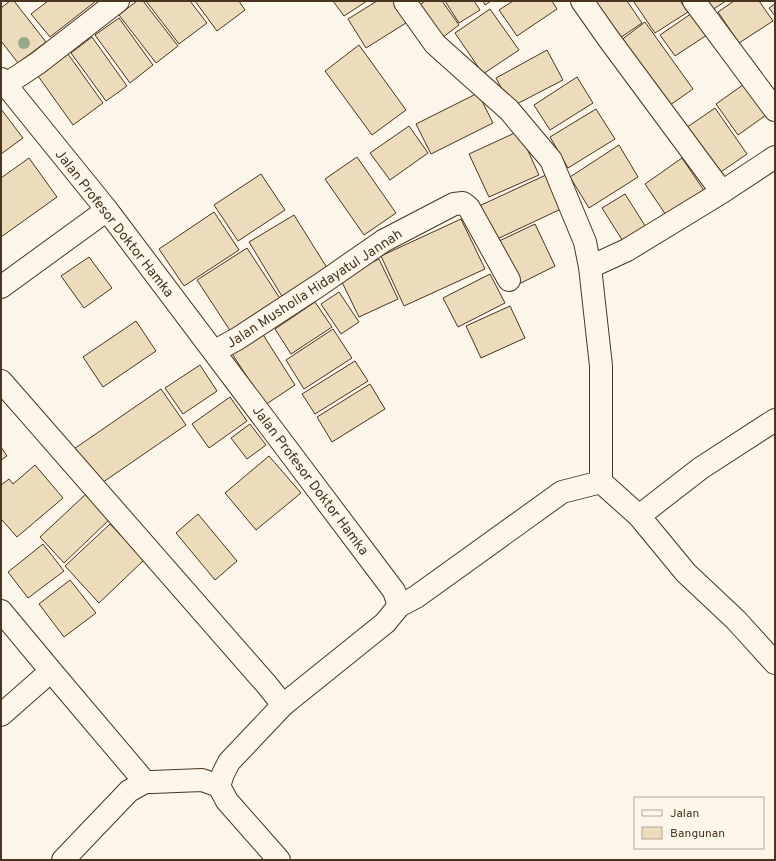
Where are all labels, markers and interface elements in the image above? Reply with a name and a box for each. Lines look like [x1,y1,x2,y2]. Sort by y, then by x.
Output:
street label: Jalan Profesor Doktor Hamka [51,147,177,301]
street label: Jalan Musholla Hidayatul Jannah [224,226,406,353]
street label: Jalan Profesor Doktor Hamka [248,403,372,559]
legend [634,797,764,849]
text: Jalan [670,806,699,822]
text: Bangunan [670,826,725,842]

